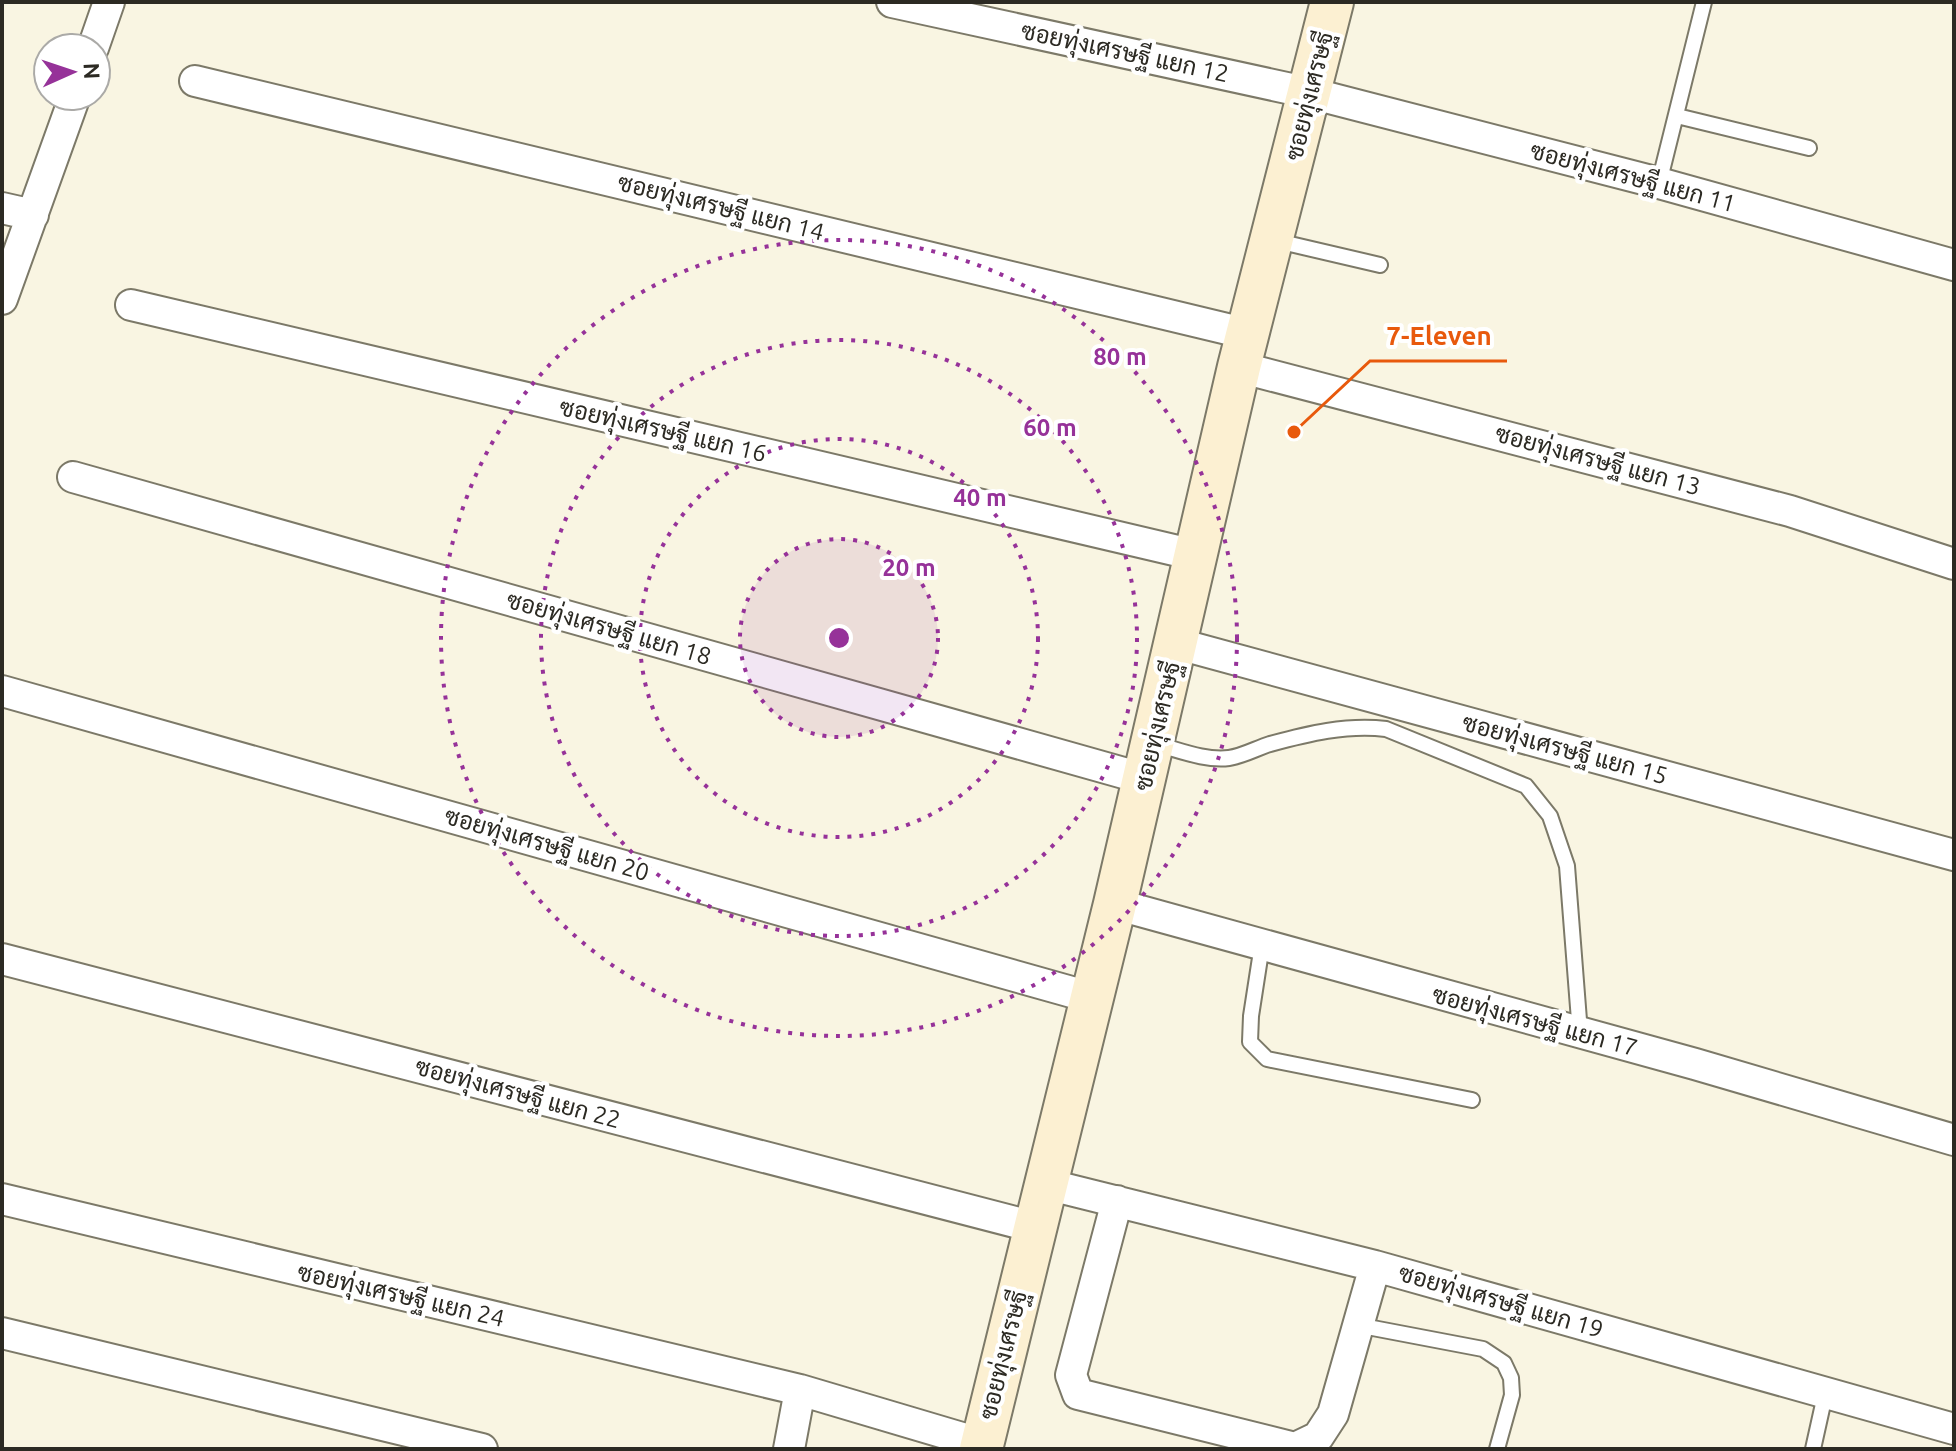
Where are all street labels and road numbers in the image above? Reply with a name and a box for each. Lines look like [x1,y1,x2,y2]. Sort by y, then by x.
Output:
street label: ซอยทุ่งเศรษฐี แยก 12 [1018,16,1231,90]
street label: ซอยทุ่งเศรษฐี [1279,28,1341,164]
street label: ซอยทุ่งเศรษฐี แยก 11 [1527,136,1739,220]
street label: ซอยทุ่งเศรษฐี แยก 14 [614,167,827,249]
street label: ซอยทุ่งเศรษฐี แยก 16 [556,392,769,470]
street label: ซอยทุ่งเศรษฐี แยก 13 [1492,419,1704,503]
street label: ซอยทุ่งเศรษฐี แยก 18 [503,585,715,673]
street label: ซอยทุ่งเศรษฐี [1128,658,1188,794]
street label: ซอยทุ่งเศรษฐี แยก 15 [1459,708,1671,792]
street label: ซอยทุ่งเศรษฐี แยก 20 [441,801,653,889]
street label: ซอยทุ่งเศรษฐี แยก 17 [1429,980,1641,1064]
street label: ซอยทุ่งเศรษฐี แยก 22 [412,1052,624,1136]
street label: ซอยทุ่งเศรษฐี แยก 24 [294,1257,507,1335]
street label: ซอยทุ่งเศรษฐี แยก 19 [1395,1258,1607,1346]
street label: ซอยทุ่งเศรษฐี [973,1287,1035,1423]

